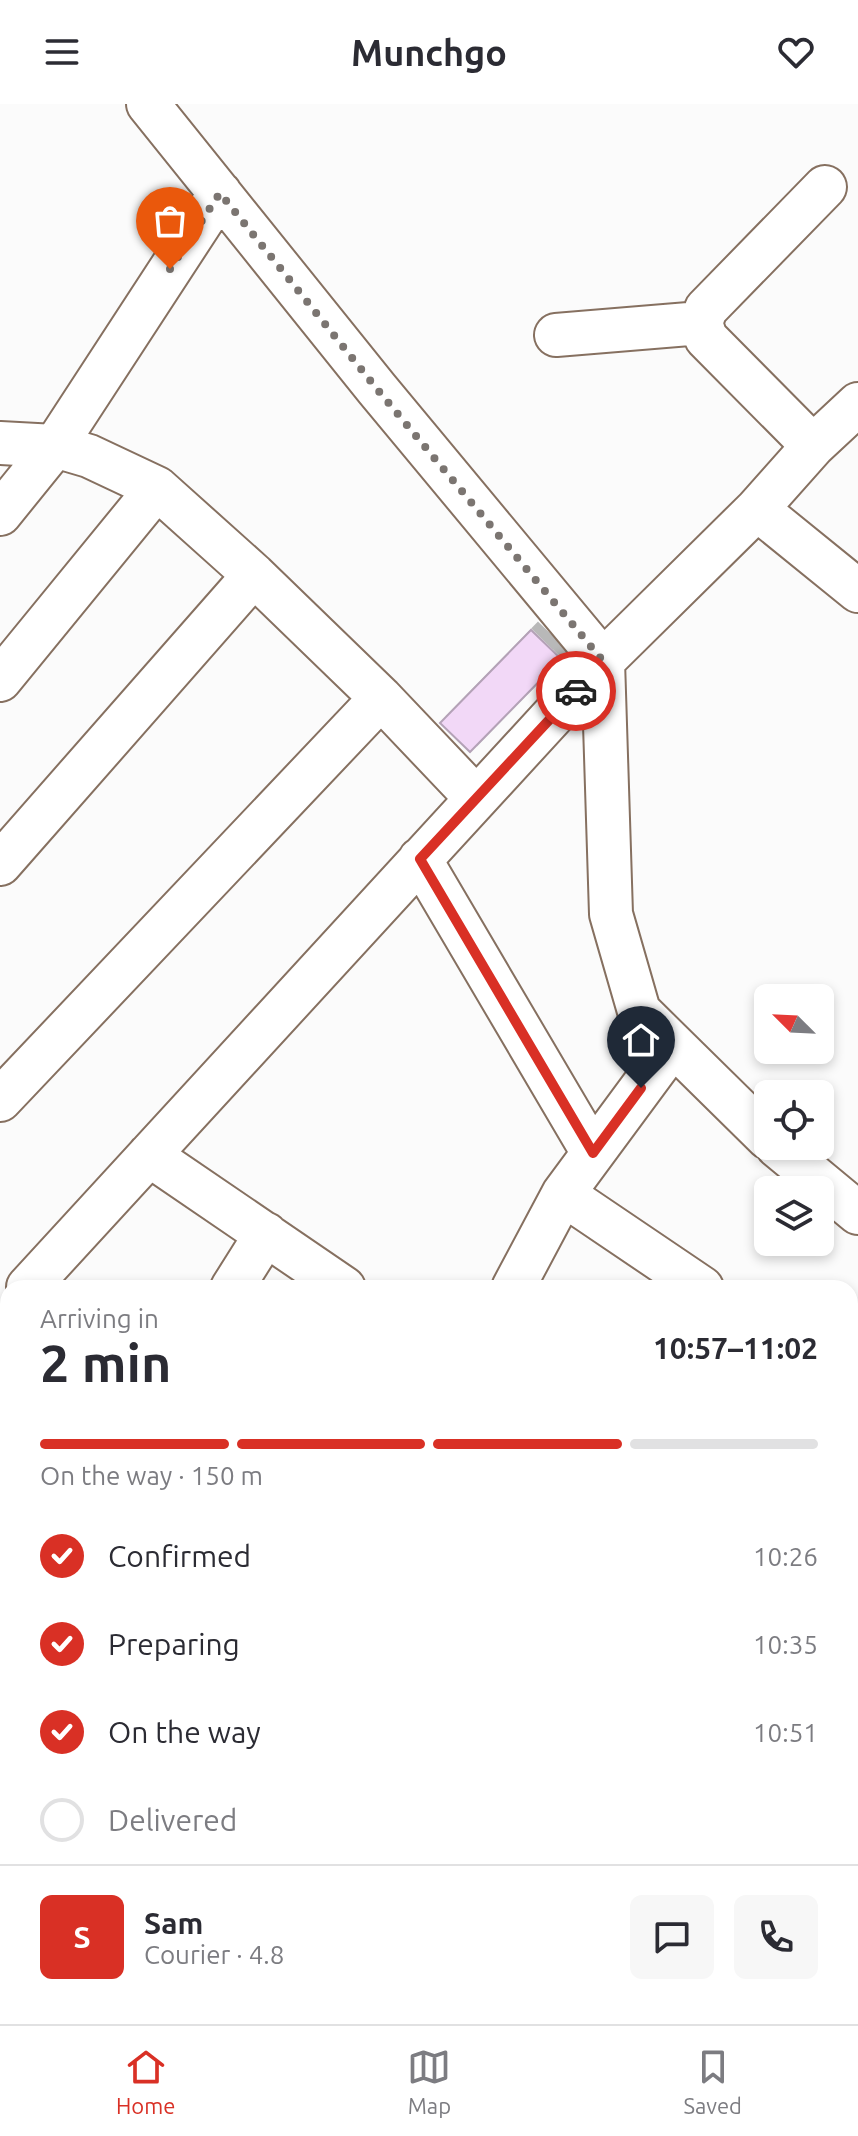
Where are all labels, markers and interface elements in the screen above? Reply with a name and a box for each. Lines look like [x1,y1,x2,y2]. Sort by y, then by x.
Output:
icon: menu [40,30,84,74]
icon: heart [774,30,818,74]
text: Munchgo [351,32,507,73]
pin [136,187,204,269]
icon: bag [148,199,192,243]
courier [536,651,616,731]
icon: car [554,669,598,713]
north arrow [754,984,834,1064]
map controls [754,984,834,1256]
pin [607,1006,675,1088]
icon: home [619,1018,663,1062]
button: locate [754,1080,834,1160]
button: layers [754,1176,834,1256]
text: Arriving in [40,1304,159,1333]
text: 10:57–11:02 [653,1331,818,1365]
text: 2 min [40,1334,171,1392]
text: On the way · 150 m [40,1461,263,1490]
icon: check [40,1534,84,1578]
text: Confirmed [108,1539,251,1573]
text: 10:26 [753,1542,818,1571]
icon: check [40,1622,84,1666]
text: Preparing [108,1627,240,1661]
text: 10:35 [753,1630,818,1659]
icon: check [40,1710,84,1754]
text: On the way [108,1715,261,1749]
text: 10:51 [753,1718,818,1747]
text: Delivered [108,1803,237,1837]
button: chat [630,1895,714,1979]
button: phone [734,1895,818,1979]
text: Sam [144,1906,203,1940]
text: S [73,1920,91,1954]
text: Courier · 4.8 [144,1940,284,1969]
tab: Home [116,2045,175,2118]
tab: Map [407,2045,451,2118]
tab: Saved [683,2045,742,2118]

